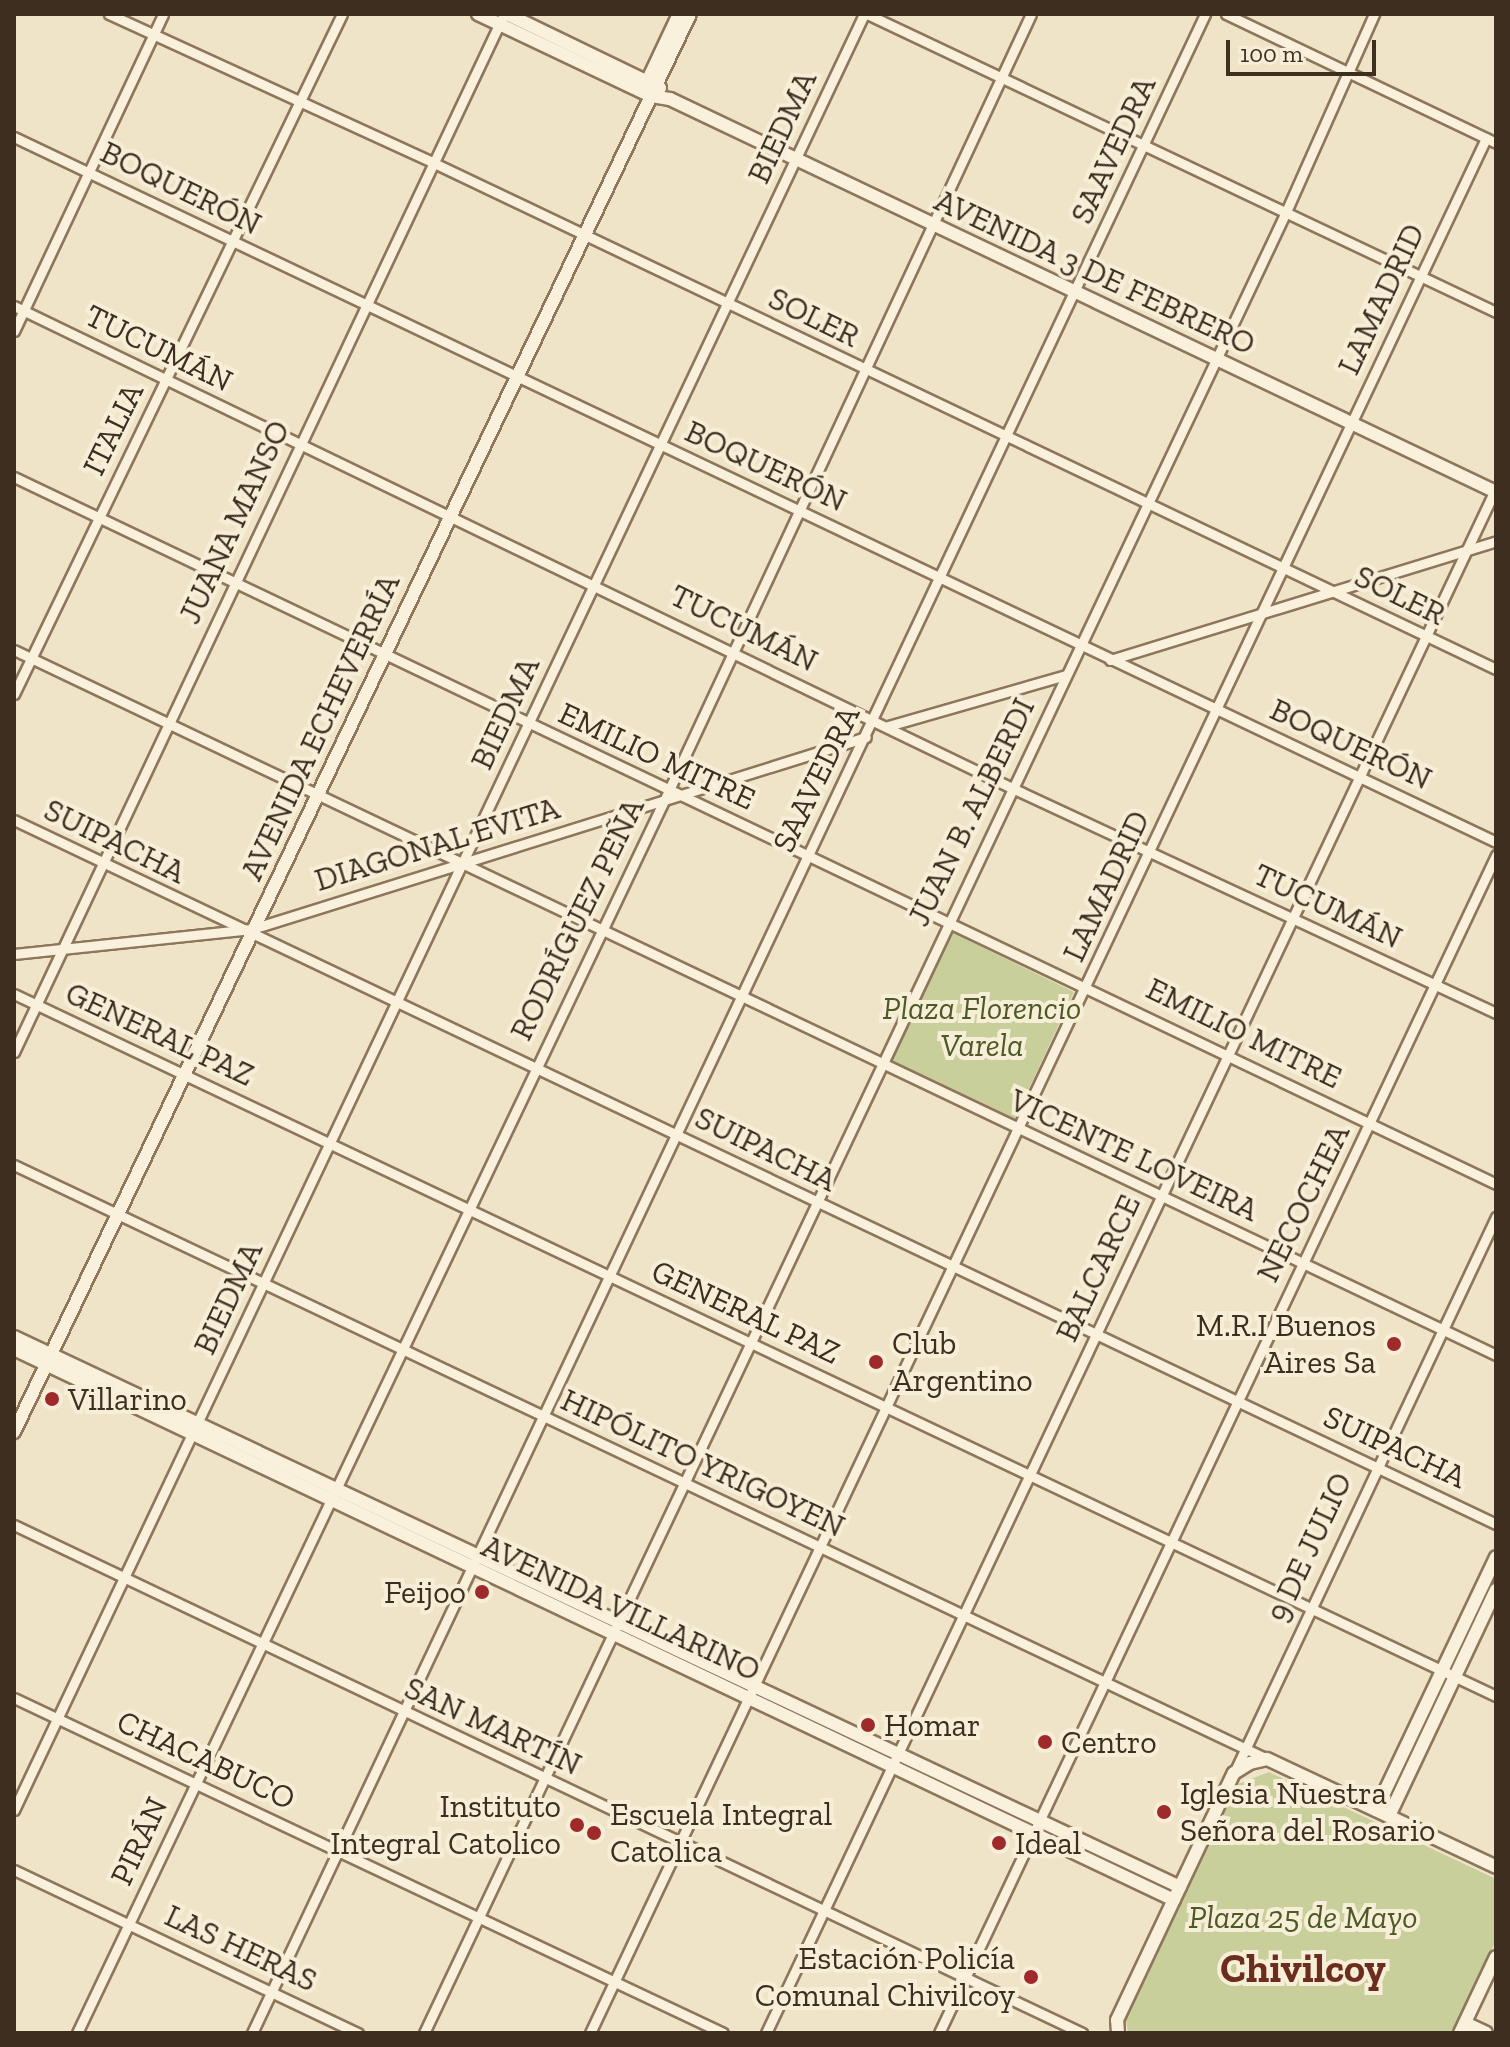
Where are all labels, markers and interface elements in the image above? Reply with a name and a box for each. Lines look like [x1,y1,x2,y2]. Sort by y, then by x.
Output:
scale bar [1230,24,1380,74]
text: 100 m [1240,39,1303,68]
street label: BIEDMA [739,65,825,189]
street label: SAAVEDRA [1062,70,1164,230]
street label: BOQUERÓN [95,133,267,243]
street label: AVENIDA 3 DE FEBRERO [928,181,1262,363]
street label: LAMADRID [1329,218,1433,380]
street label: SOLER [762,279,866,355]
street label: TUCUMÁN [79,296,239,400]
street label: ITALIA [74,377,152,481]
street label: BOQUERÓN [679,412,853,520]
street label: JUANA MANSO [170,414,298,630]
street label: SOLER [1348,557,1452,633]
street label: AVENIDA ECHEVERRÍA [232,567,408,887]
street label: TUCUMÁN [664,576,824,680]
street label: BIEDMA [462,651,548,775]
street label: BOQUERÓN [1264,690,1438,798]
street label: JUAN B. ALBERDI [899,691,1043,933]
street label: EMILIO MITRE [553,694,761,818]
street label: SAAVEDRA [764,700,868,858]
street label: DIAGONAL EVITA [310,788,564,900]
street label: SUIPACHA [38,790,192,892]
street label: RODRÍGUEZ PEÑA [502,792,652,1046]
street label: LAMADRID [1054,805,1158,967]
street label: TUCUMÁN [1248,855,1408,957]
street label: EMILIO MITRE [1140,969,1348,1097]
street label: GENERAL PAZ [59,973,261,1095]
park label: Plaza Florencio Varela [883,990,1081,1065]
street label: VICENTE LOVEIRA [1004,1081,1264,1229]
street label: SUIPACHA [689,1098,843,1200]
street label: NECOCHEA [1248,1118,1358,1288]
street label: BALCARCE [1047,1189,1149,1347]
street label: BIEDMA [185,1236,271,1360]
street label: GENERAL PAZ [645,1251,847,1373]
place label: M.R.I Buenos Aires Sa [1196,1307,1376,1382]
place label: Club Argentino [892,1325,1033,1400]
marker: M.R.I Buenos Aires Sa [1383,1333,1405,1355]
marker: Club Argentino [867,1353,885,1371]
place label: Villarino [68,1380,187,1418]
street label: HIPÓLITO YRIGOYEN [555,1380,851,1546]
marker: Villarino [43,1390,61,1408]
street label: SUIPACHA [1318,1397,1472,1497]
street label: 9 DE JULIO [1258,1466,1360,1628]
street label: AVENIDA VILLARINO [475,1526,767,1690]
place label: Feijoo [384,1573,466,1611]
marker: Feijoo [473,1583,491,1601]
street label: SAN MARTÍN [399,1668,587,1784]
street label: CHACABUCO [111,1702,301,1818]
place label: Homar [884,1706,980,1744]
marker: Homar [859,1716,877,1734]
place label: Centro [1061,1723,1157,1761]
marker: Centro [1036,1733,1054,1751]
place label: Iglesia Nuestra Señora del Rosario [1180,1775,1435,1850]
place label: Instituto Integral Catolico [330,1788,561,1863]
street label: PIRÁN [102,1791,176,1891]
place label: Escuela Integral Catolica [610,1796,832,1871]
marker: Iglesia Nuestra Señora del Rosario [1155,1803,1173,1821]
marker: Instituto Integral Catolico [568,1816,586,1834]
marker: Escuela Integral Catolica [585,1824,603,1842]
place label: Ideal [1015,1824,1081,1862]
marker: Ideal [990,1834,1008,1852]
street label: LAS HERAS [159,1896,323,2000]
park label: Plaza 25 de Mayo [1188,1898,1418,1936]
place label: Estación Policía Comunal Chivilcoy [755,1940,1015,2015]
district label: Chivilcoy [1220,1944,1386,1992]
marker: Estación Policía Comunal Chivilcoy [1022,1968,1040,1986]

